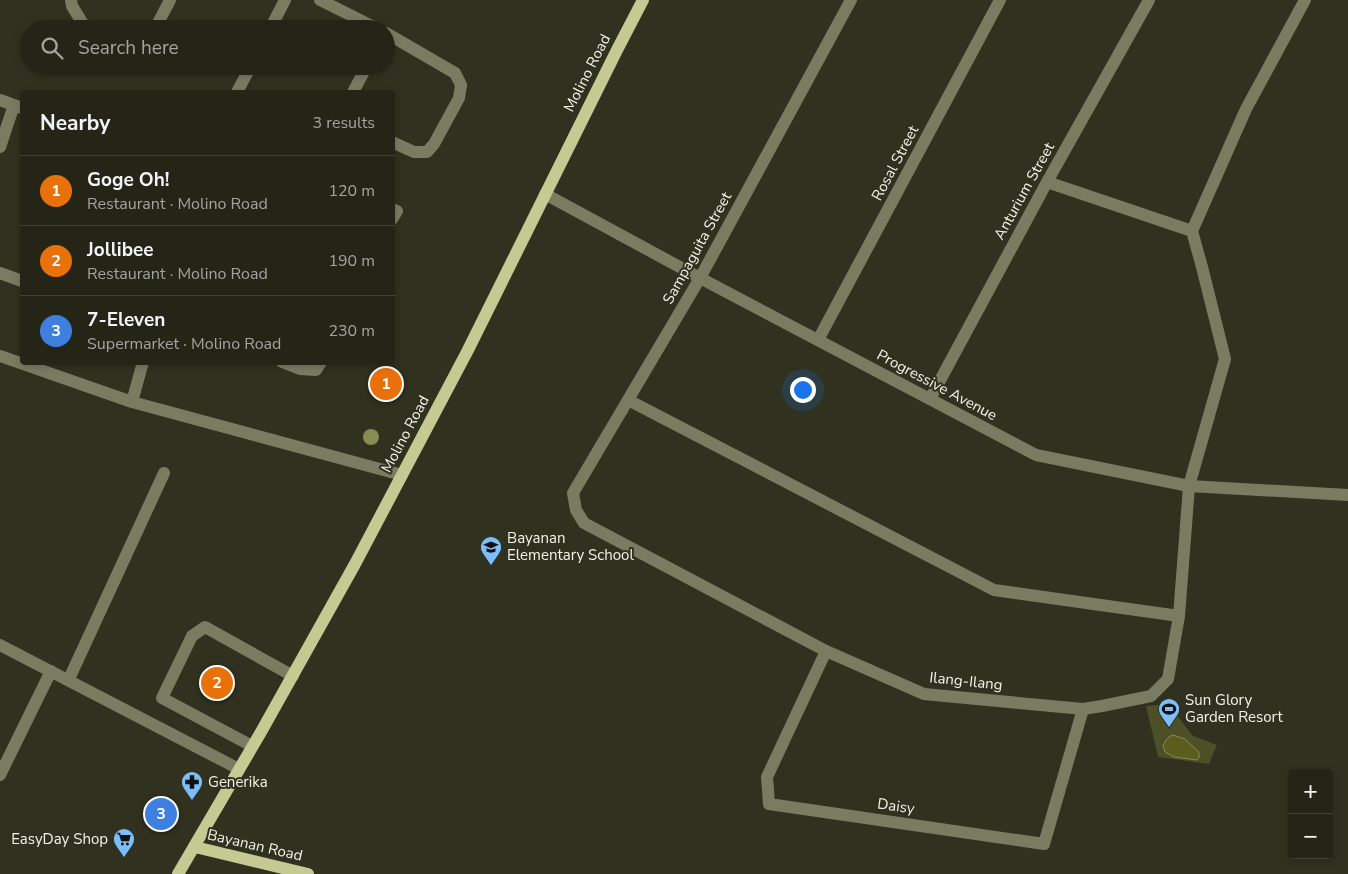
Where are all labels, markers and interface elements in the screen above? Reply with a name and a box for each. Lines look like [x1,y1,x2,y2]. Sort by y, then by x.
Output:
search box [20,20,395,75]
street label: Molino Road [559,31,615,115]
icon: search [38,34,66,62]
text: Search here [78,35,179,61]
text: Nearby [40,109,110,137]
text: 3 results [313,112,375,134]
street label: Rosal Street [867,121,924,204]
street label: Anturium Street [989,138,1059,243]
text: Goge Oh! [87,167,170,193]
text: 1 [51,180,61,202]
text: 120 m [328,180,375,202]
street label: Sampaguita Street [658,188,736,308]
text: Restaurant · Molino Road [87,193,268,215]
text: Jollibee [87,237,154,263]
text: 2 [51,250,61,272]
text: 190 m [328,250,375,272]
text: Restaurant · Molino Road [87,263,268,285]
text: 7-Eleven [87,307,165,333]
text: 3 [51,320,61,342]
text: 230 m [328,320,375,342]
text: Supermarket · Molino Road [87,333,281,355]
street label: Progressive Avenue [873,345,1001,425]
pin: 1 [370,365,402,403]
your location [790,377,816,403]
street label: Molino Road [376,392,434,476]
place label: Bayanan Elementary School [507,528,634,565]
school or university icon: Bayanan Elementary School [479,535,503,566]
pin: 2 [201,664,233,702]
street label: Ilang-Ilang [928,667,1004,695]
place label: Sun Glory Garden Resort [1185,690,1283,727]
sports icon: Sun Glory Garden Resort [1157,697,1181,728]
map controls [1288,769,1333,859]
button: + [1288,769,1333,814]
pharmacy icon: Generika [180,770,204,801]
place label: Generika [208,772,268,792]
street label: Daisy [876,793,916,819]
pin: 3 [145,795,177,833]
button: − [1288,814,1333,859]
street label: Bayanan Road [205,824,305,866]
supermarket icon: EasyDay Shop [112,827,136,858]
place label: EasyDay Shop [11,829,108,849]

